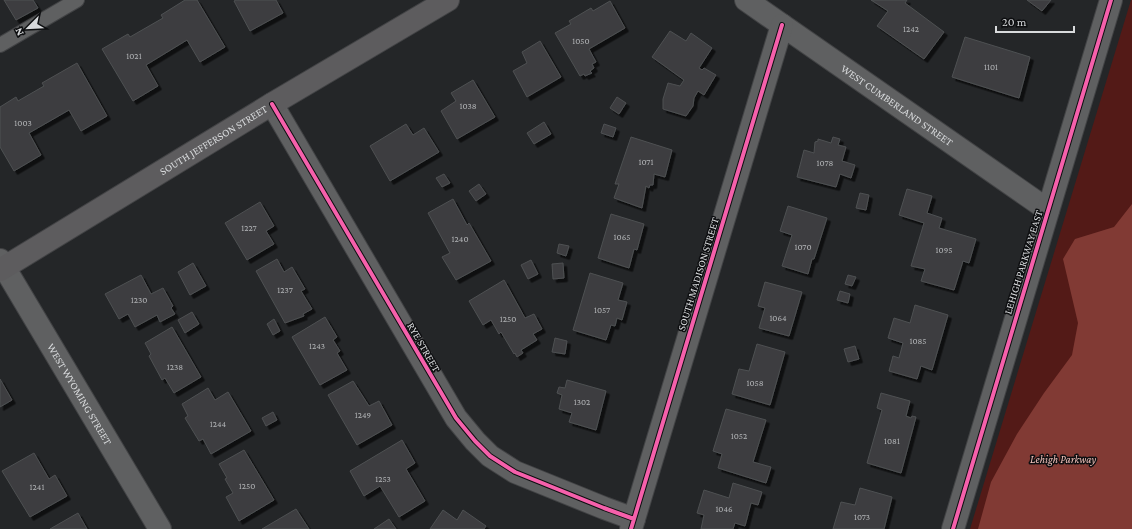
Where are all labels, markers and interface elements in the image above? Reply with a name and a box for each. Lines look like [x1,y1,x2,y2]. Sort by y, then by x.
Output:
north arrow [8,8,48,48]
scale bar [996,8,1074,34]
text: 20 m [1002,15,1027,29]
house number: 1242 [903,24,919,34]
text: N [12,26,26,38]
house number: 1050 [572,36,590,46]
house number: 1021 [126,51,142,61]
street label: WEST CUMBERLAND STREET [839,62,955,148]
house number: 1101 [984,62,998,72]
house number: 1038 [459,101,477,111]
street label: SOUTH JEFFERSON STREET [157,102,269,177]
house number: 1003 [14,118,32,128]
house number: 1071 [639,157,654,167]
house number: 1078 [817,158,834,168]
street label: LEHIGH PARKWAY EAST [1001,209,1045,315]
street label: SOUTH MADISON STREET [675,216,721,332]
house number: 1227 [241,223,257,233]
house number: 1065 [614,232,630,242]
house number: 1240 [452,234,468,244]
house number: 1070 [795,242,811,252]
house number: 1095 [936,245,952,255]
house number: 1237 [277,285,293,295]
house number: 1230 [131,295,147,305]
house number: 1057 [594,305,610,315]
house number: 1064 [769,313,787,323]
house number: 1250 [500,314,516,324]
street label: RYE STREET [405,320,443,374]
house number: 1085 [909,336,927,346]
street label: WEST WYOMING STREET [45,341,114,447]
house number: 1243 [309,341,325,351]
house number: 1238 [167,362,183,372]
house number: 1058 [746,378,764,388]
house number: 1302 [574,397,590,407]
house number: 1249 [355,410,372,420]
house number: 1244 [210,419,227,429]
house number: 1052 [731,431,747,441]
house number: 1081 [884,436,900,446]
park label: Lehigh Parkway [1030,453,1096,466]
house number: 1253 [375,474,391,484]
house number: 1250 [239,481,255,491]
house number: 1241 [30,482,44,492]
house number: 1046 [715,504,733,514]
house number: 1073 [854,512,870,522]

